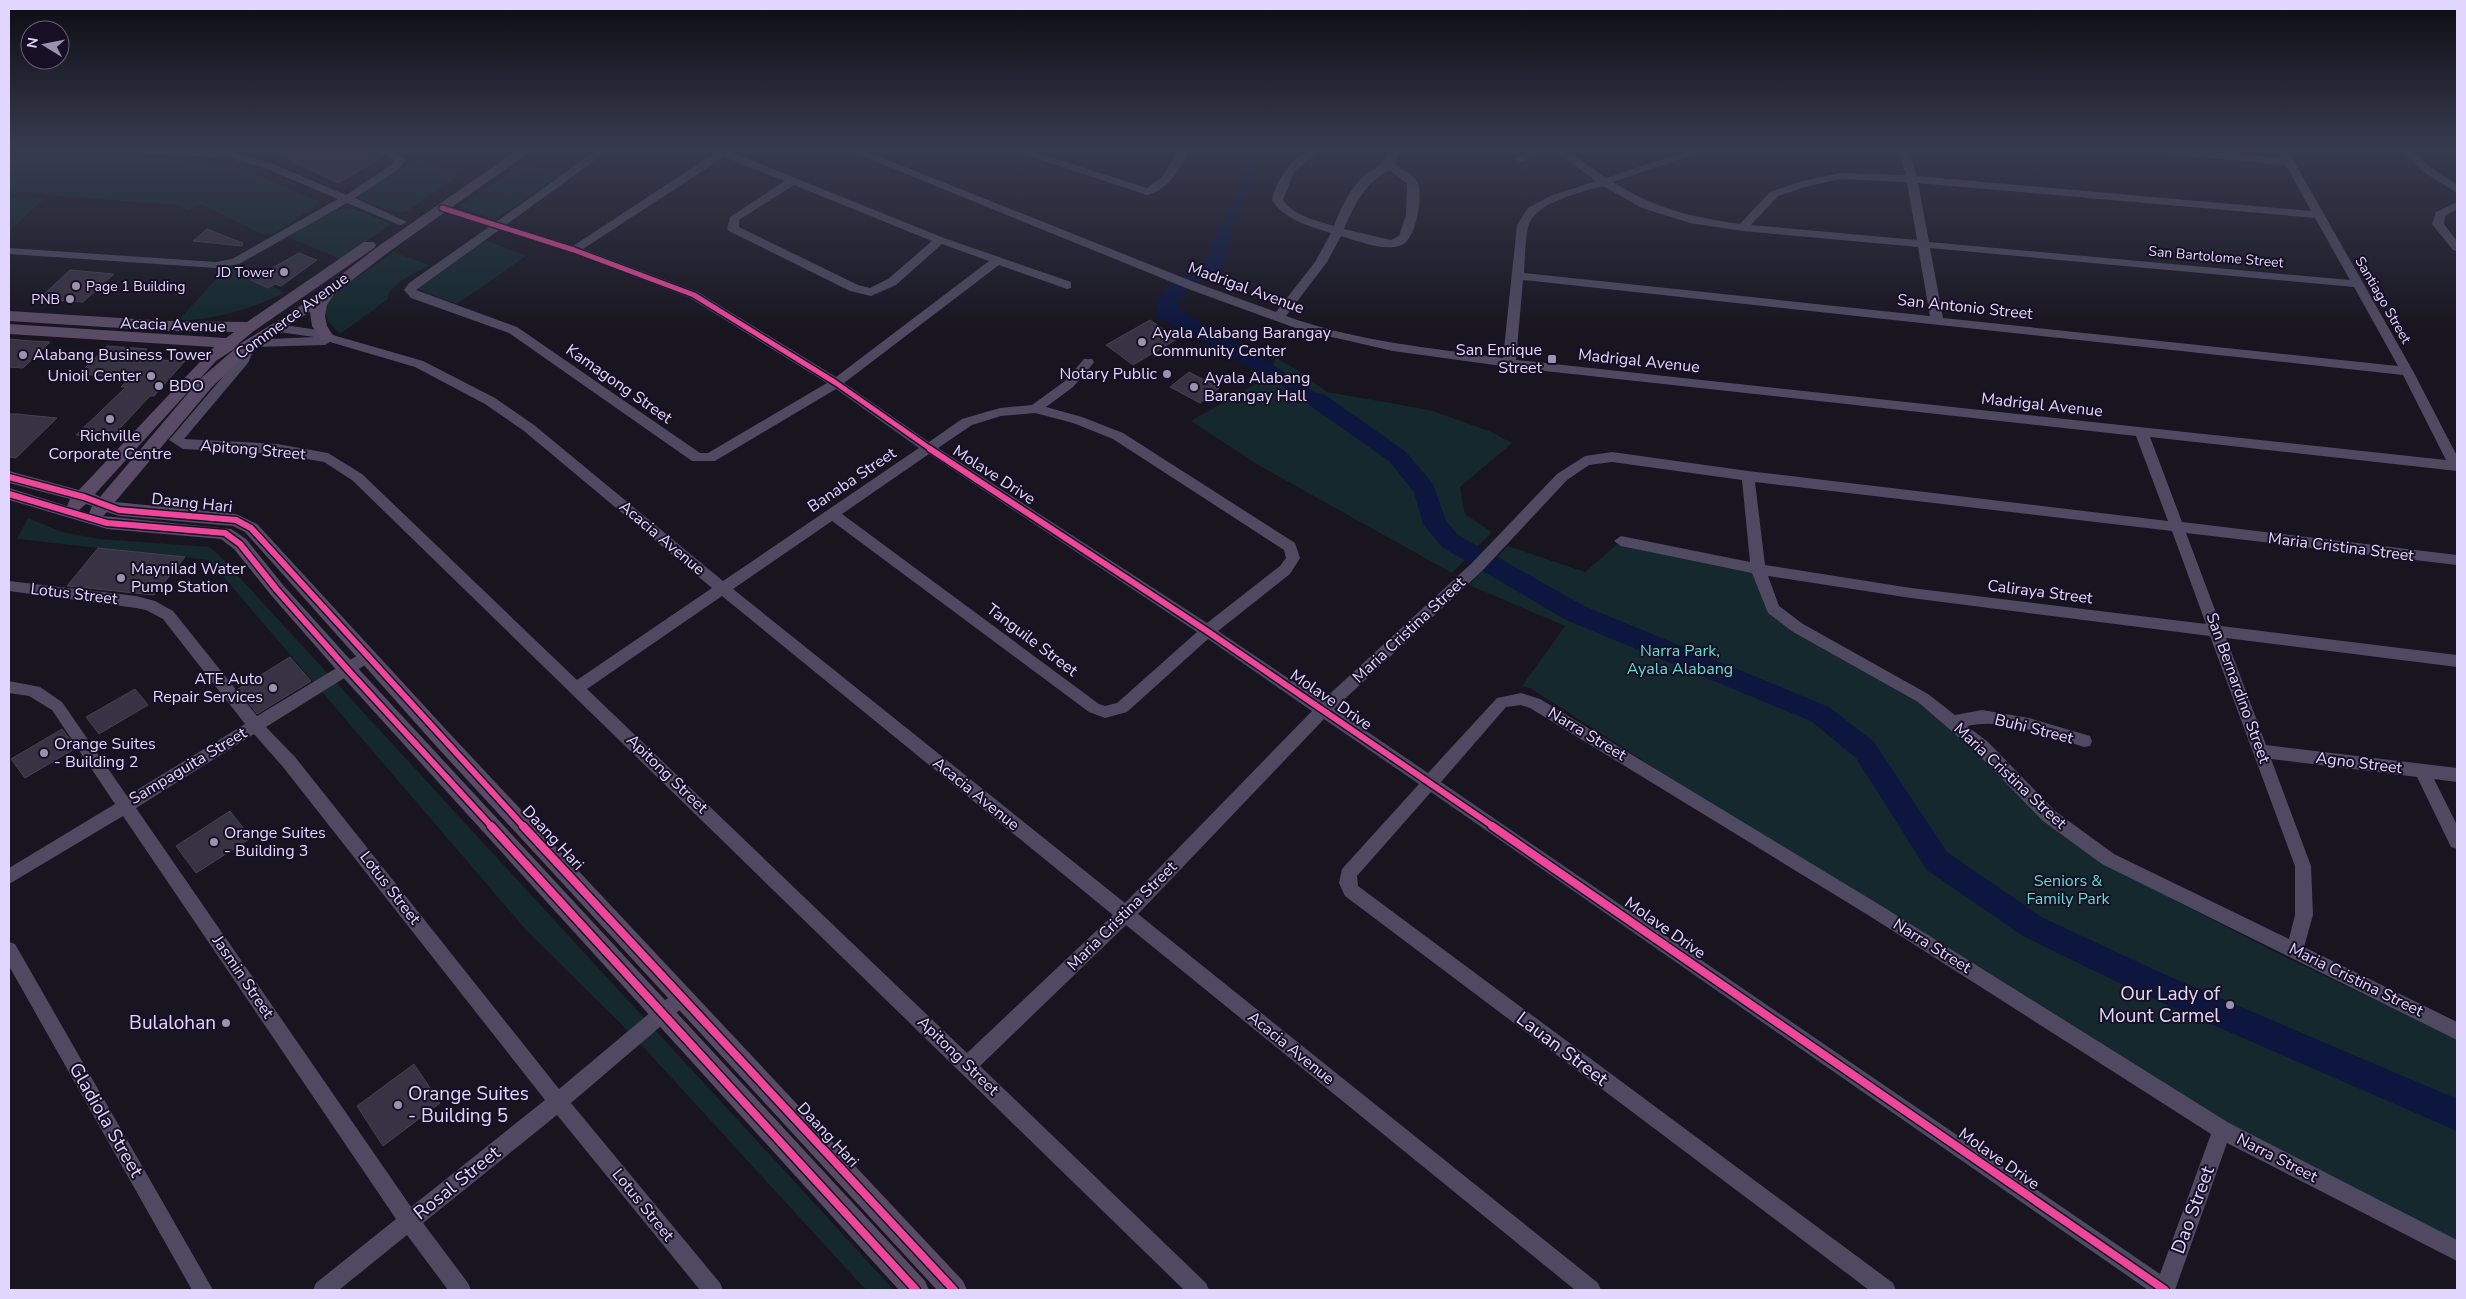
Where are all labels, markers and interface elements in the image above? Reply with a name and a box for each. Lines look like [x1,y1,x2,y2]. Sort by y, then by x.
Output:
north arrow [20,20,70,70]
text: N [22,36,43,50]
street label: San Bartolome Street [2148,242,2284,272]
street label: Santiago Street [2350,253,2416,347]
street label: Madrigal Avenue [1185,257,1307,319]
place label: JD Tower [215,263,274,282]
marker: JD Tower [278,266,290,278]
street label: Commerce Avenue [231,267,353,365]
place label: Page 1 Building [86,277,185,296]
marker: Page 1 Building [70,280,82,292]
street label: San Antonio Street [1896,289,2034,325]
place label: PNB [31,290,60,309]
marker: PNB [64,293,76,305]
street label: Acacia Avenue [120,312,226,338]
place label: Ayala Alabang Barangay Community Center [1152,322,1332,362]
marker: Ayala Alabang Barangay Community Center [1136,336,1148,348]
street label: Kamagong Street [561,339,677,429]
place label: San Enrique Street [1456,339,1542,379]
place label: Alabang Business Tower [33,344,212,366]
street label: Madrigal Avenue [1577,344,1701,378]
marker: Alabang Business Tower [17,349,29,361]
marker: San Enrique Street [1546,353,1558,365]
place label: Notary Public [1060,363,1158,385]
place label: Unioil Center [48,365,141,387]
place label: Ayala Alabang Barangay Hall [1204,367,1310,407]
marker: Notary Public [1161,368,1173,380]
marker: Unioil Center [145,370,157,382]
place label: BDO [169,375,204,397]
marker: BDO [153,380,165,392]
marker: Ayala Alabang Barangay Hall [1188,381,1200,393]
street label: Madrigal Avenue [1980,388,2104,422]
marker: Richville Corporate Centre [104,413,116,425]
place label: Richville Corporate Centre [49,425,171,465]
street label: Apitong Street [200,434,307,466]
street label: Molave Drive [948,440,1040,510]
street label: Banaba Street [803,442,901,518]
street label: Daang Hari [150,488,234,518]
street label: Acacia Avenue [614,496,710,580]
street label: Maria Cristina Street [2267,527,2416,567]
place label: Maynilad Water Pump Station [131,558,246,598]
marker: Maynilad Water Pump Station [115,572,127,584]
street label: Maria Cristina Street [1348,572,1470,688]
street label: Caliraya Street [1986,575,2094,609]
street label: Lotus Street [29,578,119,610]
street label: Tanguile Street [982,598,1082,682]
street label: San Bernardino Street [2201,610,2276,767]
park label: Narra Park, Ayala Alabang [1627,640,1733,680]
street label: Molave Drive [1286,664,1376,736]
place label: ATE Auto Repair Services [153,668,263,708]
marker: ATE Auto Repair Services [267,682,279,694]
street label: Narra Street [1544,702,1631,766]
street label: Buhi Street [1992,709,2076,749]
street label: Maria Cristina Street [1949,718,2071,834]
street label: Sampaguita Street [125,722,251,810]
street label: Apitong Street [621,729,713,819]
place label: Orange Suites - Building 2 [54,733,156,773]
marker: Orange Suites - Building 2 [38,747,50,759]
street label: Agno Street [2315,747,2404,779]
street label: Acacia Avenue [928,752,1024,836]
street label: Daang Hari [517,801,589,875]
place label: Orange Suites - Building 3 [224,822,326,862]
marker: Orange Suites - Building 3 [208,836,220,848]
street label: Lotus Street [354,847,426,930]
street label: Maria Cristina Street [1062,856,1182,976]
park label: Seniors & Family Park [2026,870,2111,910]
street label: Molave Drive [1620,892,1710,964]
street label: Narra Street [1889,913,1975,979]
street label: Jasmin Street [207,930,279,1023]
street label: Maria Cristina Street [2285,938,2427,1022]
place label: Our Lady of Mount Carmel [2099,981,2221,1029]
marker: Our Lady of Mount Carmel [2224,999,2236,1011]
street label: Acacia Avenue [1243,1006,1339,1090]
street label: Lauan Street [1511,1006,1613,1092]
place label: Bulalohan [129,1010,216,1036]
street label: Apitong Street [912,1011,1004,1101]
marker: Bulalohan [220,1017,232,1029]
street label: Gladiola Street [63,1058,149,1182]
place label: Orange Suites - Building 5 [408,1081,529,1129]
street label: Daang Hari [792,1098,864,1172]
marker: Orange Suites - Building 5 [392,1099,404,1111]
street label: Molave Drive [1954,1123,2044,1195]
street label: Narra Street [2233,1128,2322,1188]
street label: Rosal Street [408,1140,506,1226]
street label: Dao Street [2165,1162,2221,1257]
street label: Lotus Street [607,1164,679,1246]

